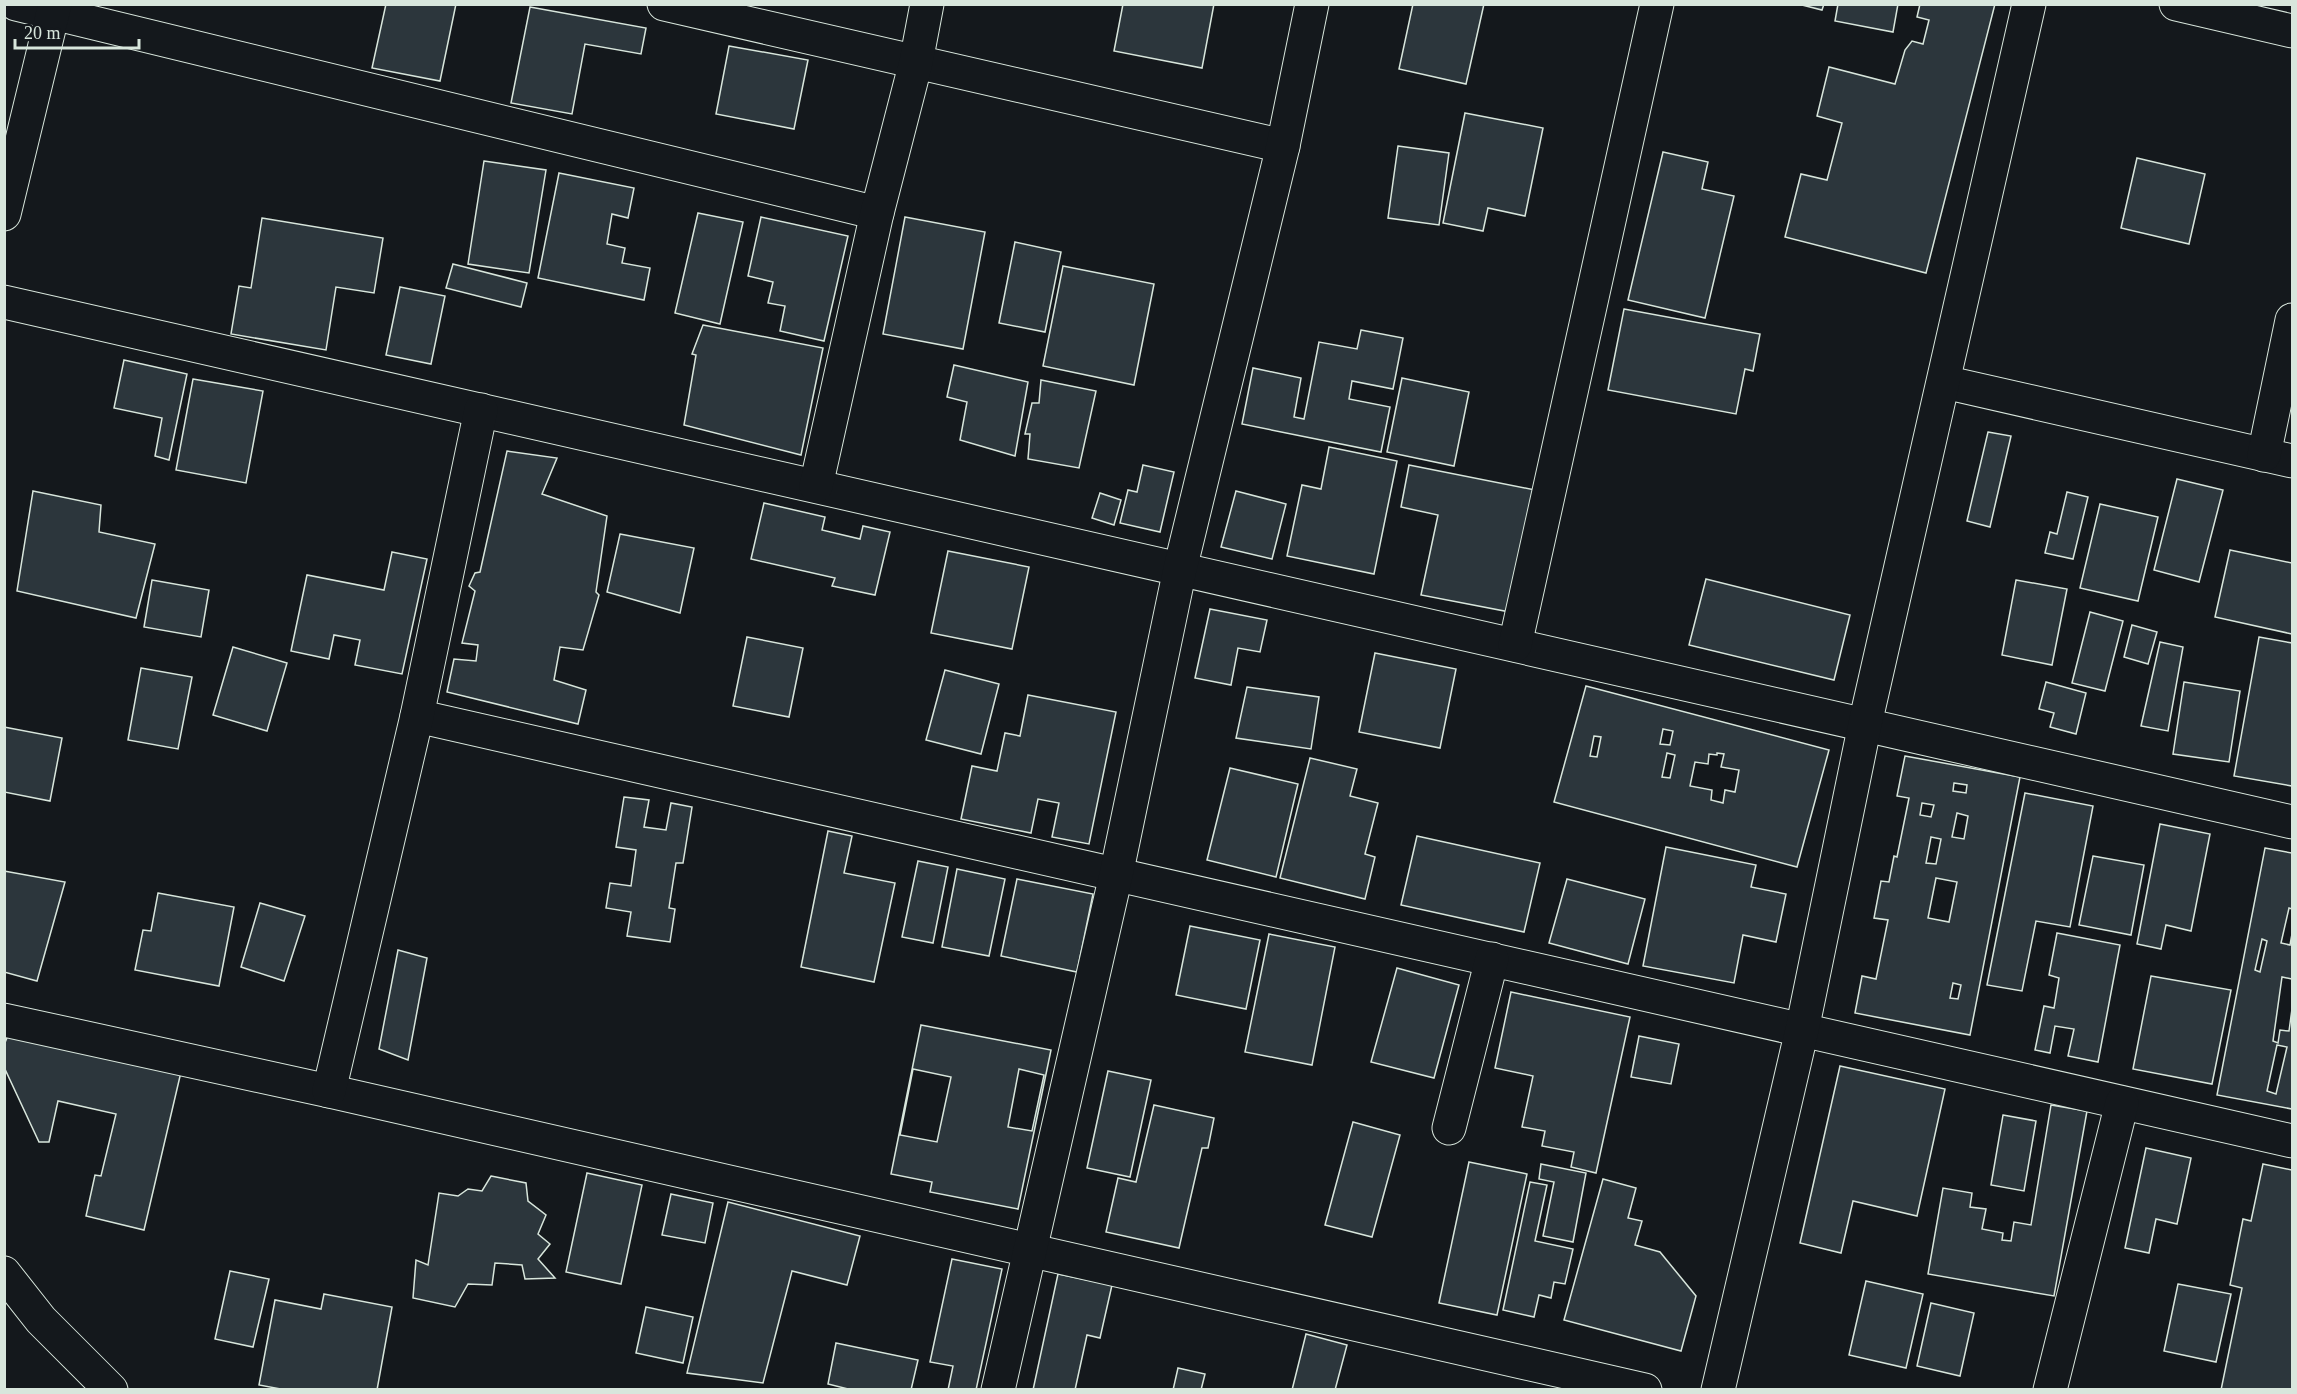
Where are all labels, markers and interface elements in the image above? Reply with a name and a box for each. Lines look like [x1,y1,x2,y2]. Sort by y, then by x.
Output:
scale bar [15,12,140,50]
text: 20 m [24,23,61,43]

